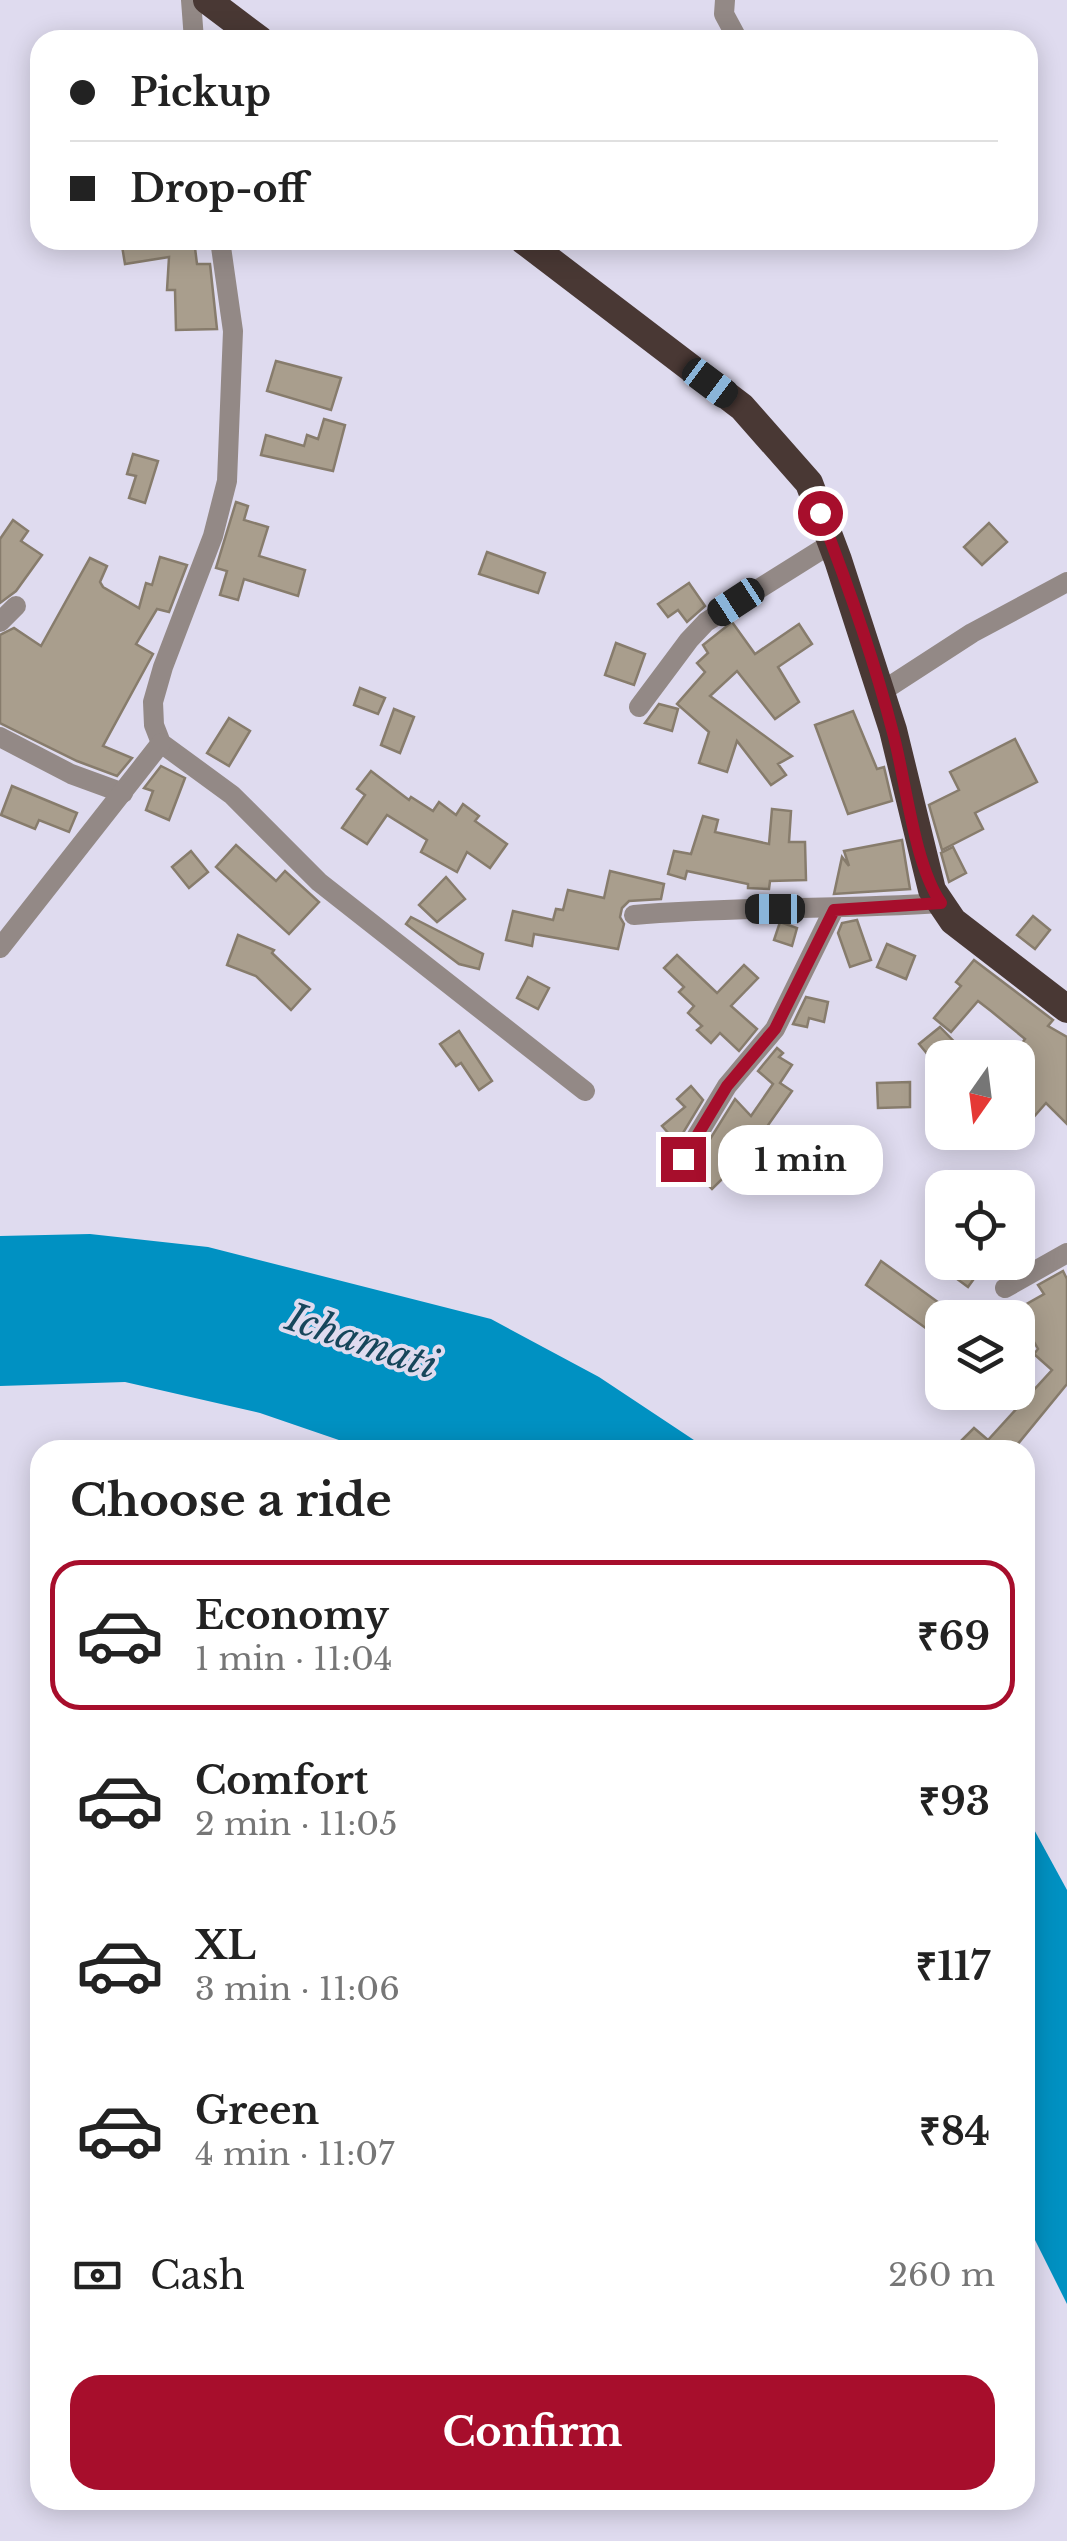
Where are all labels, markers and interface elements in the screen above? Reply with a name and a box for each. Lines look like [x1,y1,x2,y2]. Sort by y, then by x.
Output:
text: Pickup [130,69,271,116]
text: Drop-off [130,165,307,212]
car [677,353,743,413]
route start [798,491,843,536]
car [703,573,769,631]
car [745,894,805,924]
north arrow [925,1040,1035,1150]
map controls [925,1040,1035,1410]
callout: 1 min [718,1124,883,1194]
route end [661,1137,706,1182]
text: 1 min [754,1140,847,1180]
button: locate [925,1170,1035,1280]
water label: Ichamati [279,1293,444,1389]
button: layers [925,1300,1035,1410]
text: Choose a ride [70,1472,392,1528]
icon: car [75,1590,165,1680]
text: Economy [195,1592,389,1639]
text: ₹69 [917,1613,990,1660]
text: 1 min · 11:04 [195,1639,392,1679]
icon: car [75,1755,165,1845]
text: Comfort [195,1757,368,1804]
text: ₹93 [918,1778,990,1825]
text: 2 min · 11:05 [195,1804,397,1844]
icon: car [75,1920,165,2010]
text: XL [195,1922,256,1969]
text: ₹117 [916,1943,990,1990]
text: 3 min · 11:06 [195,1969,400,2009]
icon: car [75,2085,165,2175]
text: Green [195,2087,319,2134]
text: ₹84 [919,2108,990,2155]
text: 4 min · 11:07 [195,2134,394,2174]
icon: cash [70,2248,125,2303]
text: Cash [150,2252,245,2299]
text: 260 m [888,2255,995,2295]
button: Confirm [70,2375,995,2490]

